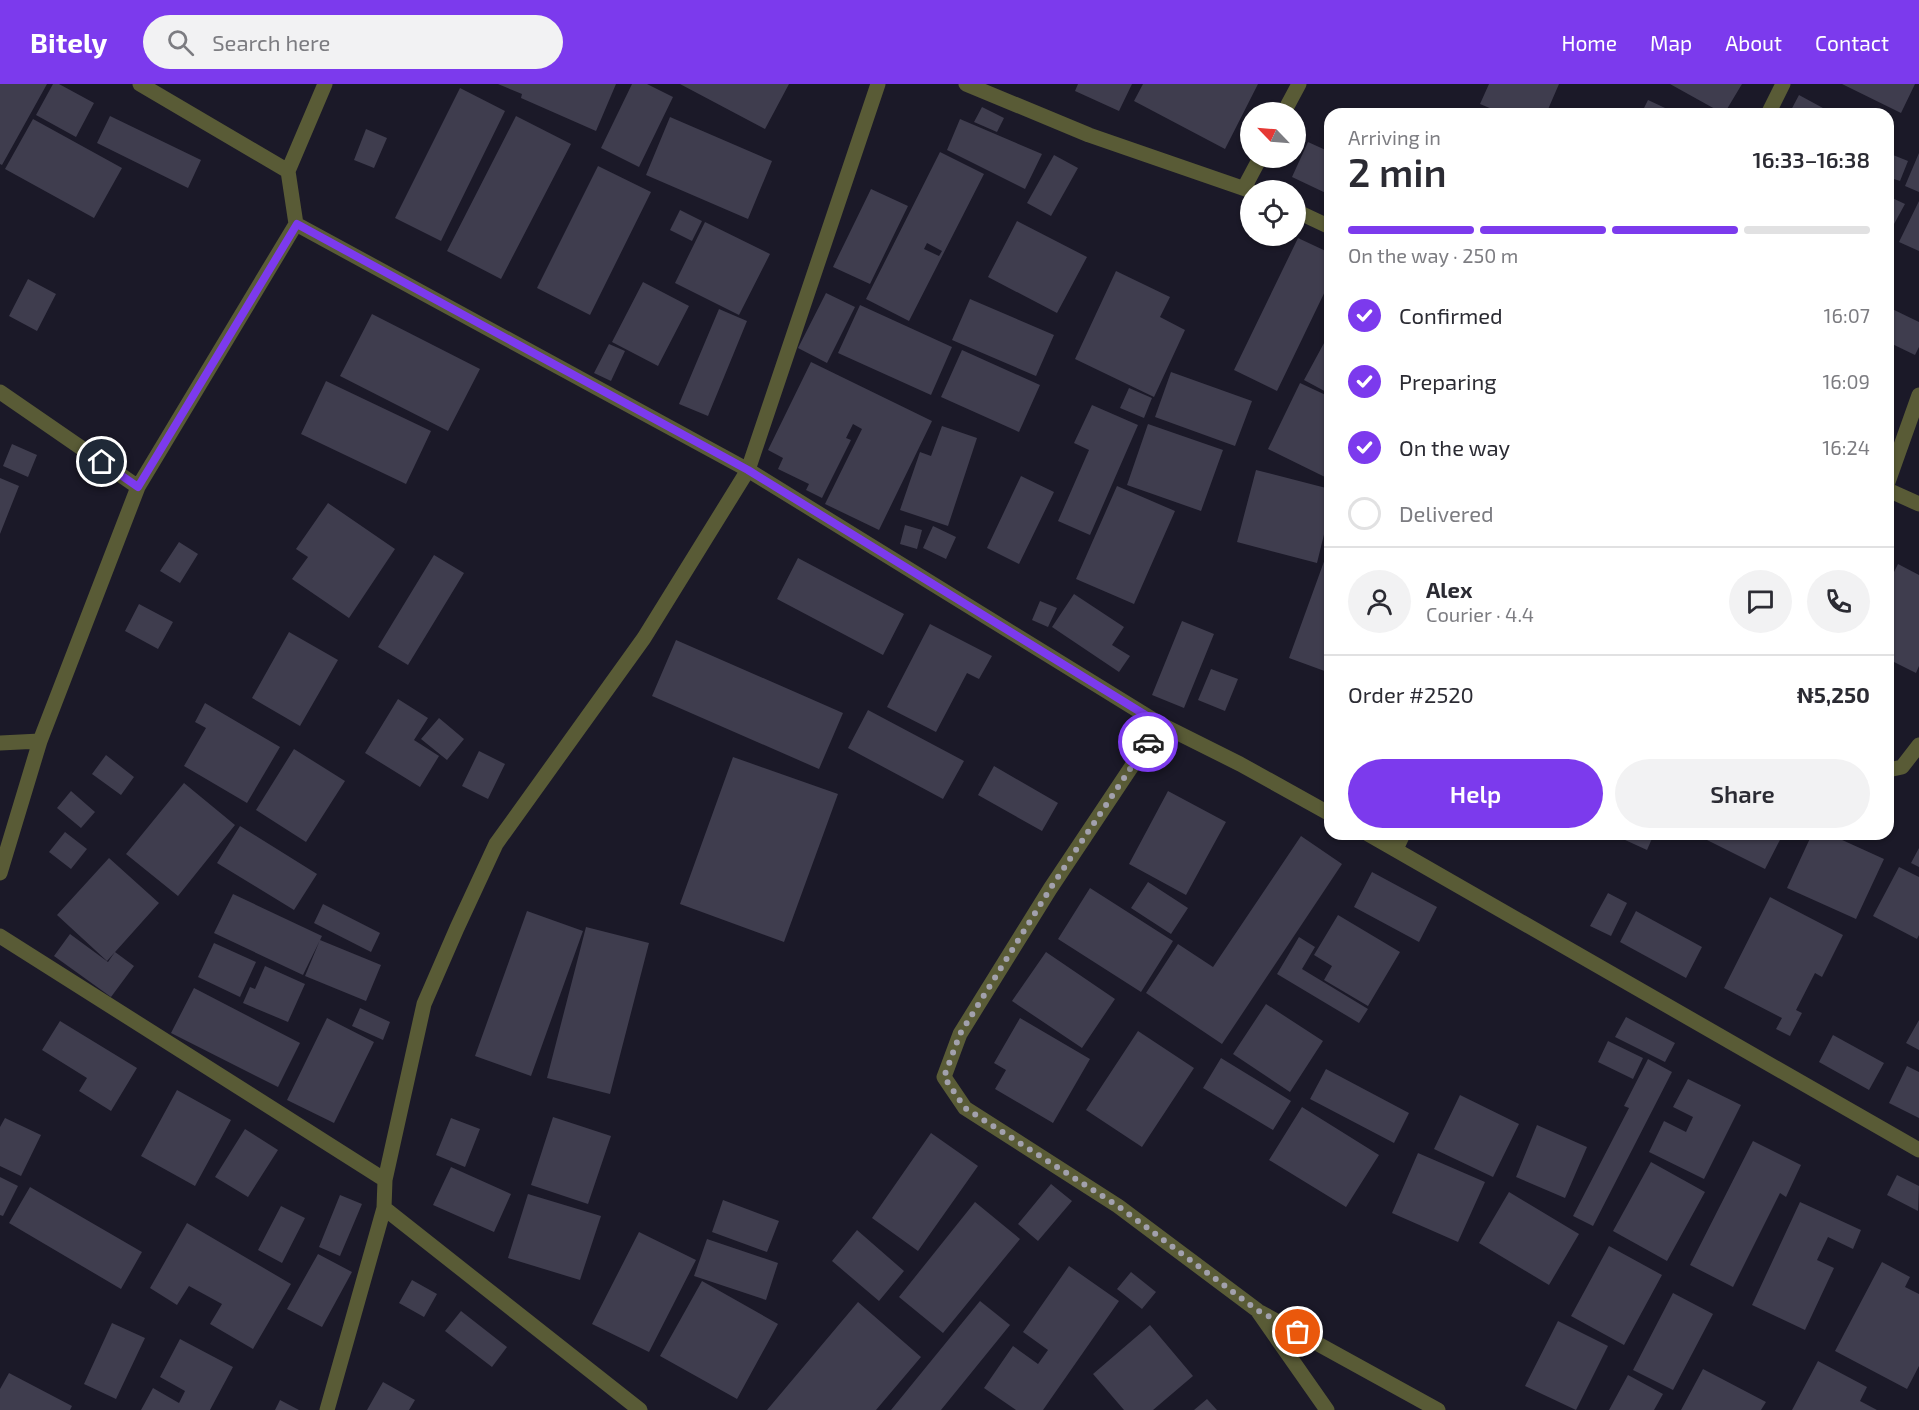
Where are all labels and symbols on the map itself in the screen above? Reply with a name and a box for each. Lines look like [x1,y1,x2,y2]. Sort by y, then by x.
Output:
north arrow [1240,102,1306,168]
pin [76,436,127,487]
courier [1118,712,1178,772]
pin [1272,1306,1323,1357]

